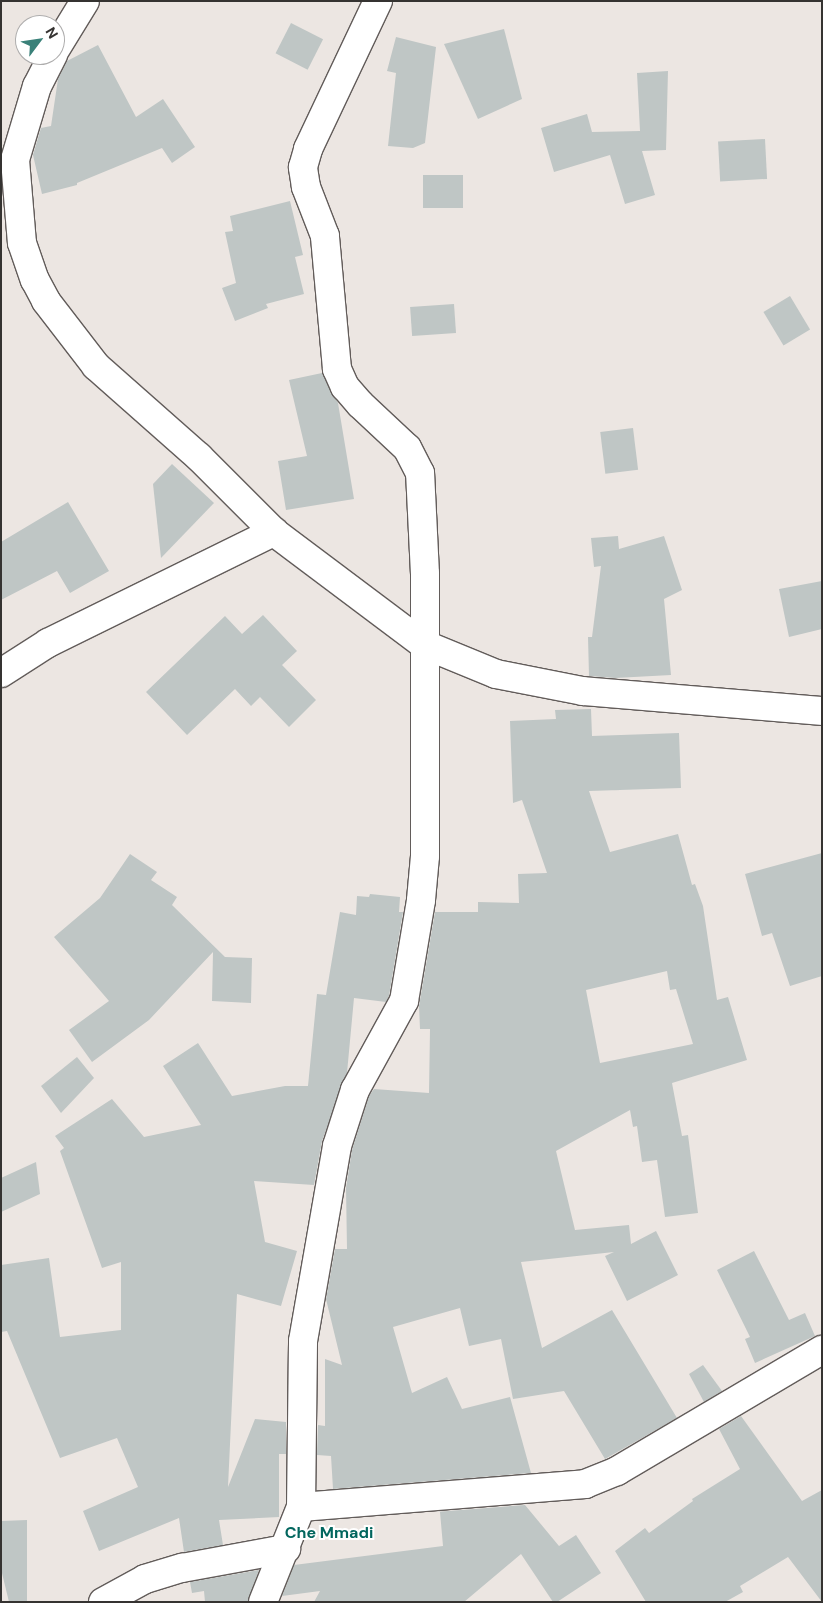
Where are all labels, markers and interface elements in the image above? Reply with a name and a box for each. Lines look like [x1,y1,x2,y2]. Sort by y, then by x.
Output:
north arrow [15,15,65,65]
text: N [42,24,62,42]
district label: Che Mmadi [285,1523,373,1543]

